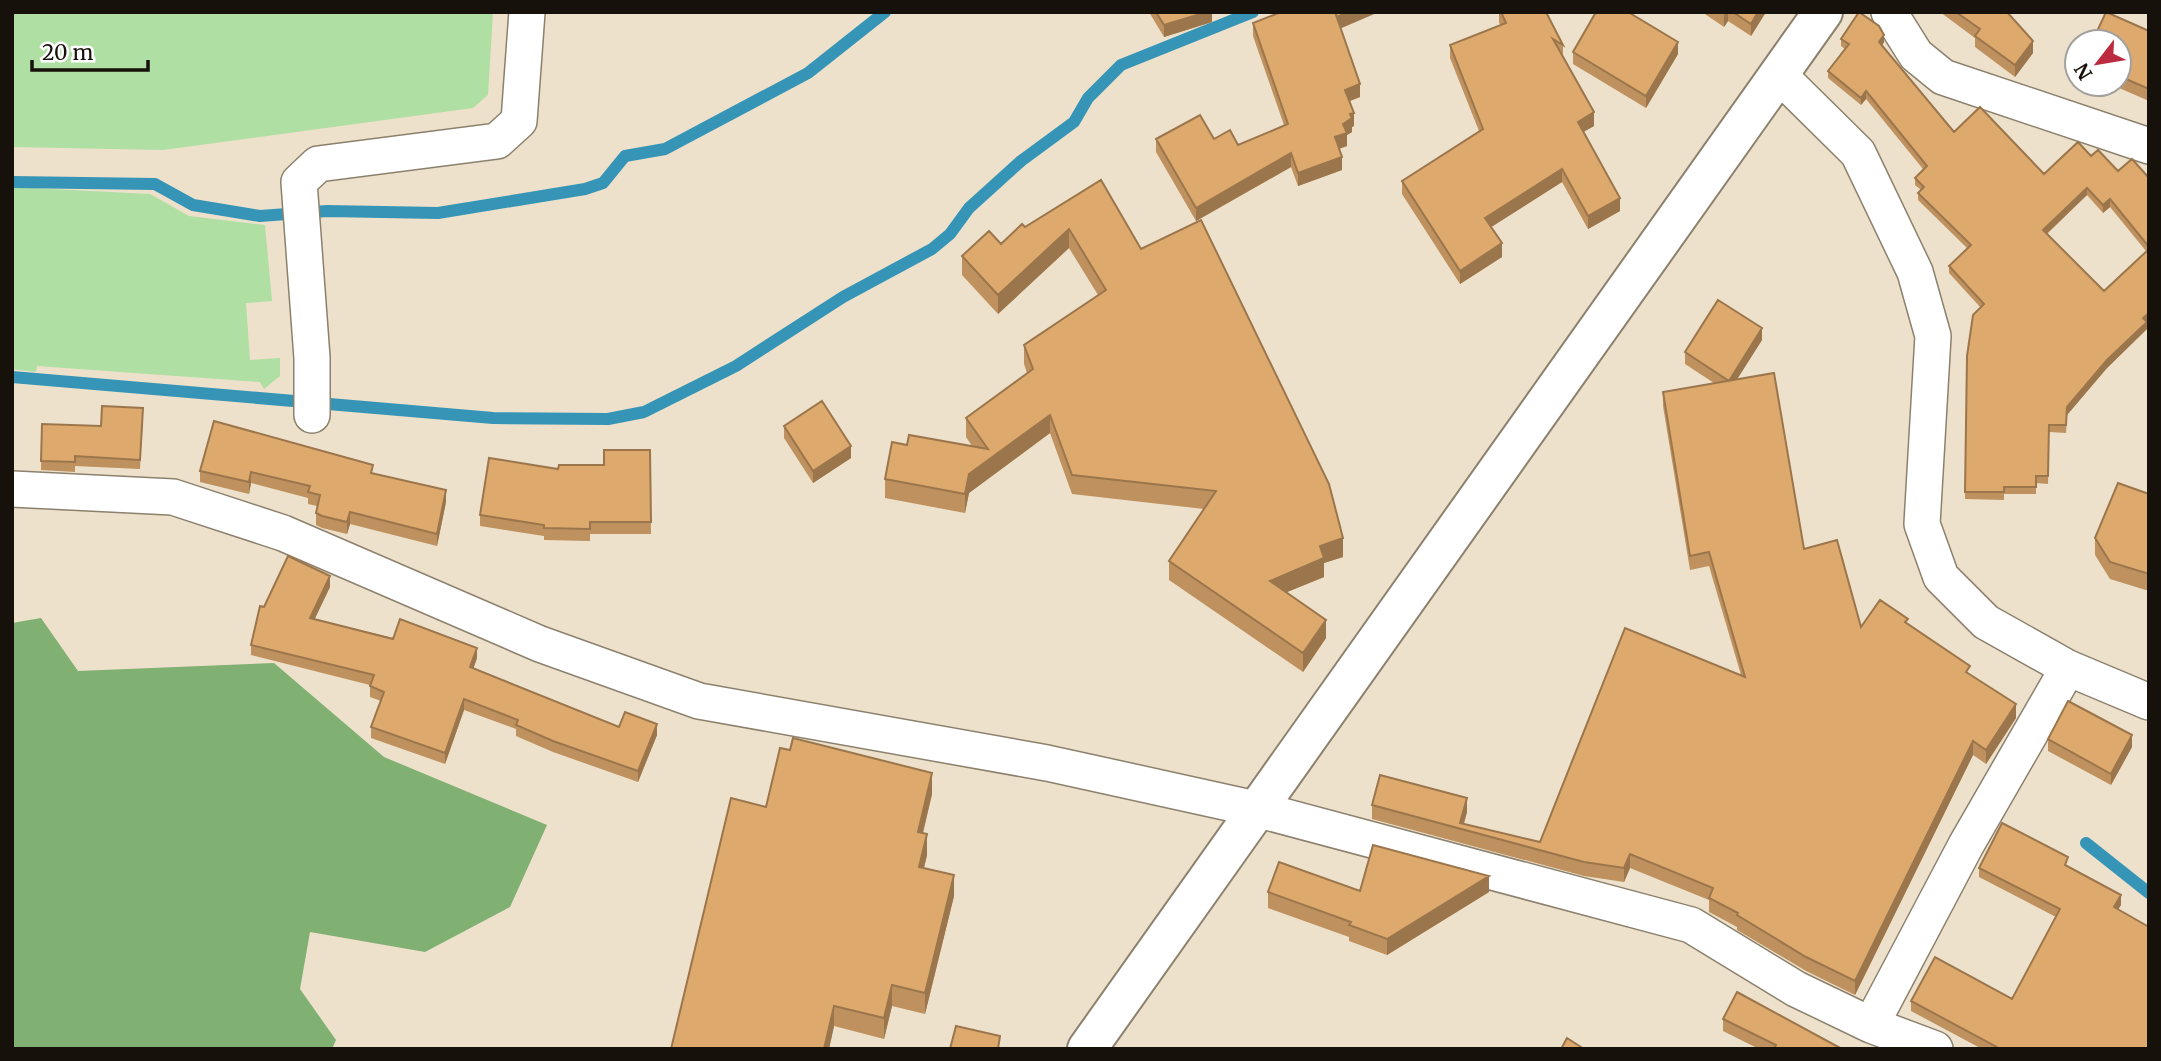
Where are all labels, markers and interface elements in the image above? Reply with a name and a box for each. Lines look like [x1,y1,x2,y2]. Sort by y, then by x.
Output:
scale bar [32,28,147,72]
north arrow [2063,28,2133,98]
text: 20 m [42,39,94,66]
text: N [2069,59,2098,84]

